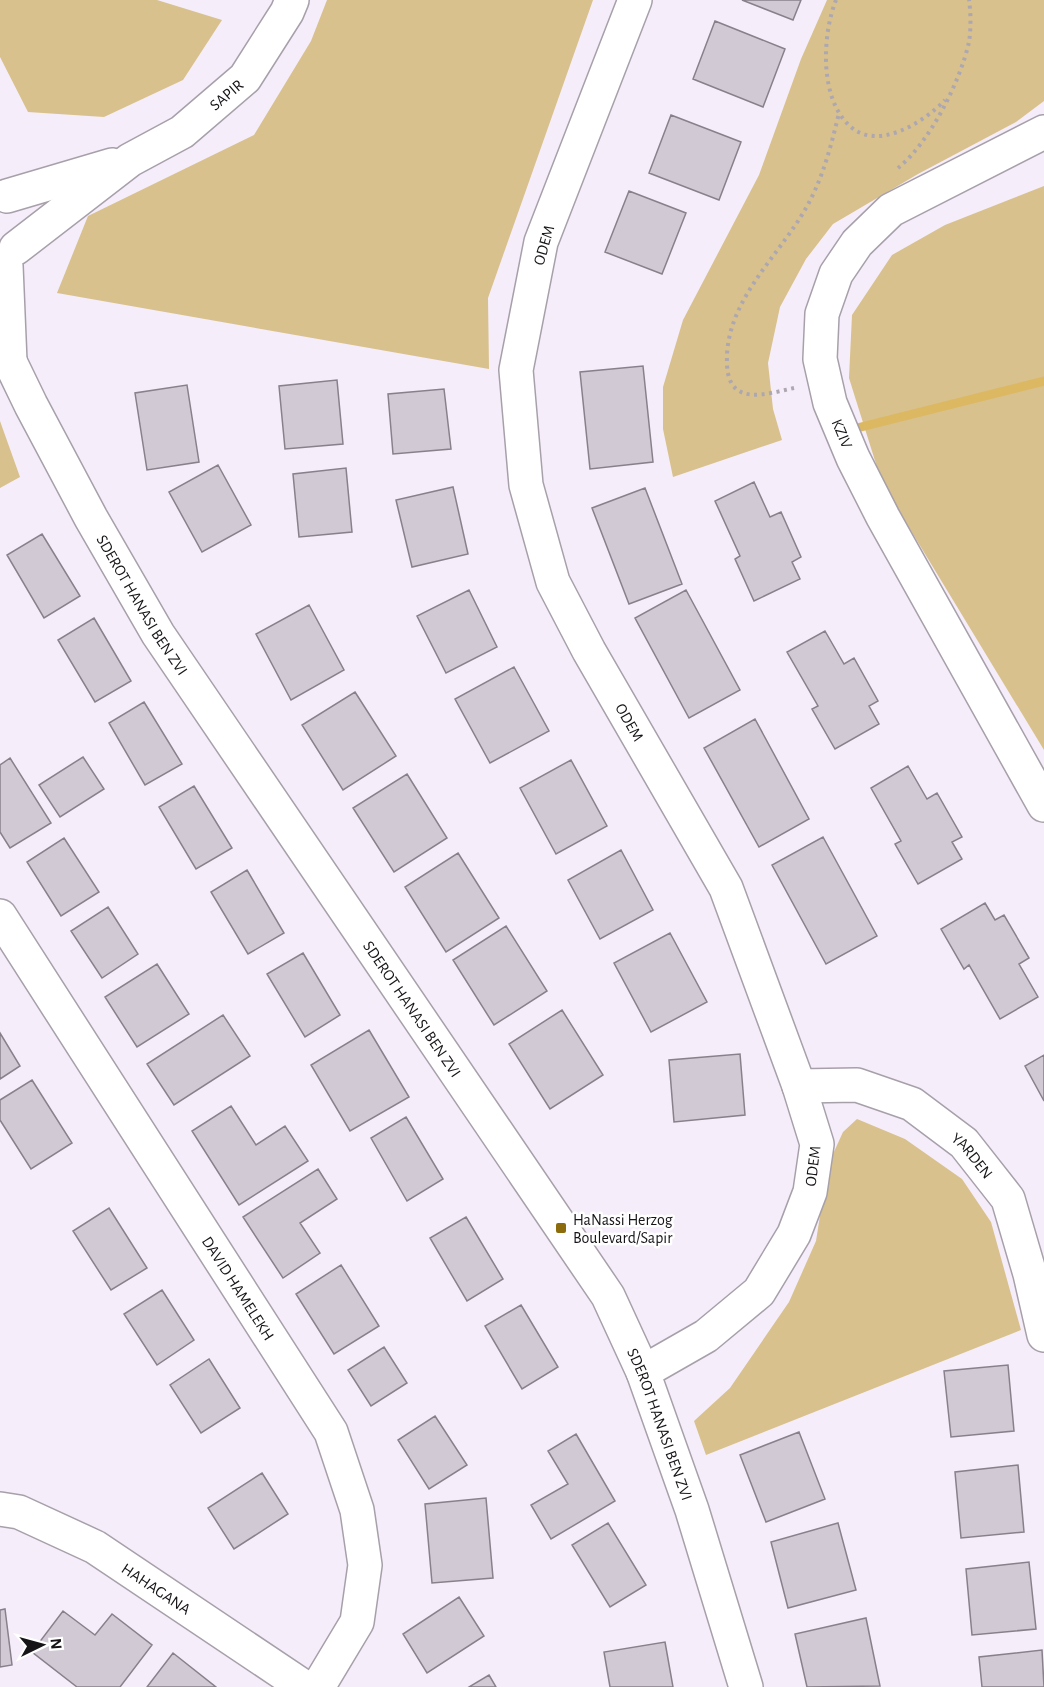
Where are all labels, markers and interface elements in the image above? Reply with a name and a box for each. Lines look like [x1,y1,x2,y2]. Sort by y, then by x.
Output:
street label: SAPIR [207,76,246,114]
street label: ODEM [531,223,557,267]
street label: KZIV [829,417,855,451]
street label: SDEROT HANASI BEN ZVI [93,532,190,678]
street label: ODEM [612,701,646,744]
street label: SDEROT HANASI BEN ZVI [360,938,464,1080]
street label: YARDEN [949,1130,996,1182]
street label: ODEM [803,1145,823,1187]
place label: HaNassi Herzog Boulevard/Sapir [573,1212,673,1246]
marker: HaNassi Herzog Boulevard/Sapir [554,1221,568,1235]
street label: DAVID HAMELEKH [199,1234,277,1343]
street label: SDEROT HANASI BEN ZVI [624,1346,695,1503]
street label: HAHAGANA [119,1560,193,1618]
north arrow [12,1615,72,1675]
text: N [47,1638,64,1650]

